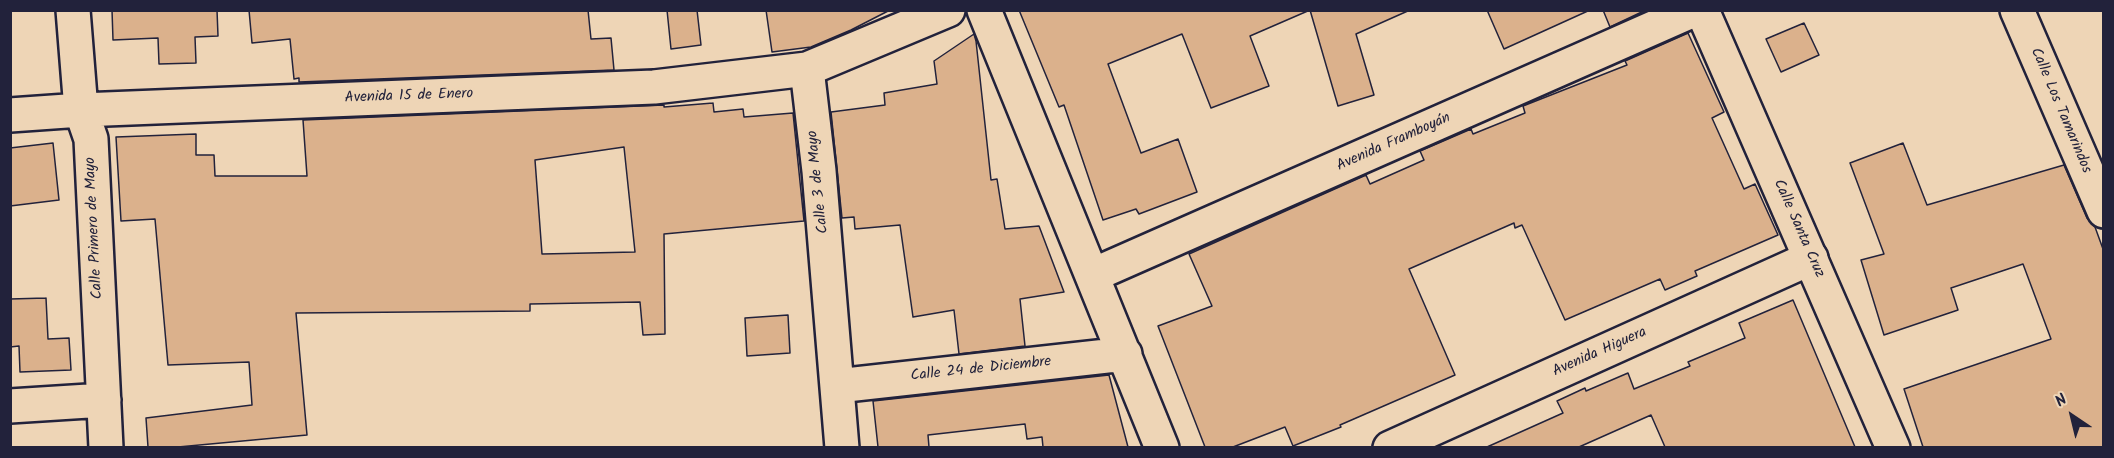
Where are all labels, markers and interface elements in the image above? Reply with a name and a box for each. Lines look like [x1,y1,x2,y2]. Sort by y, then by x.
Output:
street label: Calle Los Tamarindos [2025,45,2095,177]
street label: Avenida 15 de Enero [344,86,474,108]
street label: Avenida Framboyán [1334,110,1454,176]
street label: Calle 3 de Mayo [805,130,833,234]
street label: Calle Primero de Mayo [82,157,108,299]
street label: Calle Santa Cruz [1768,177,1828,281]
street label: Avenida Higuera [1550,324,1650,382]
street label: Calle 24 de Diciembre [910,354,1052,386]
north arrow [2042,386,2102,446]
text: N [2050,388,2073,414]

